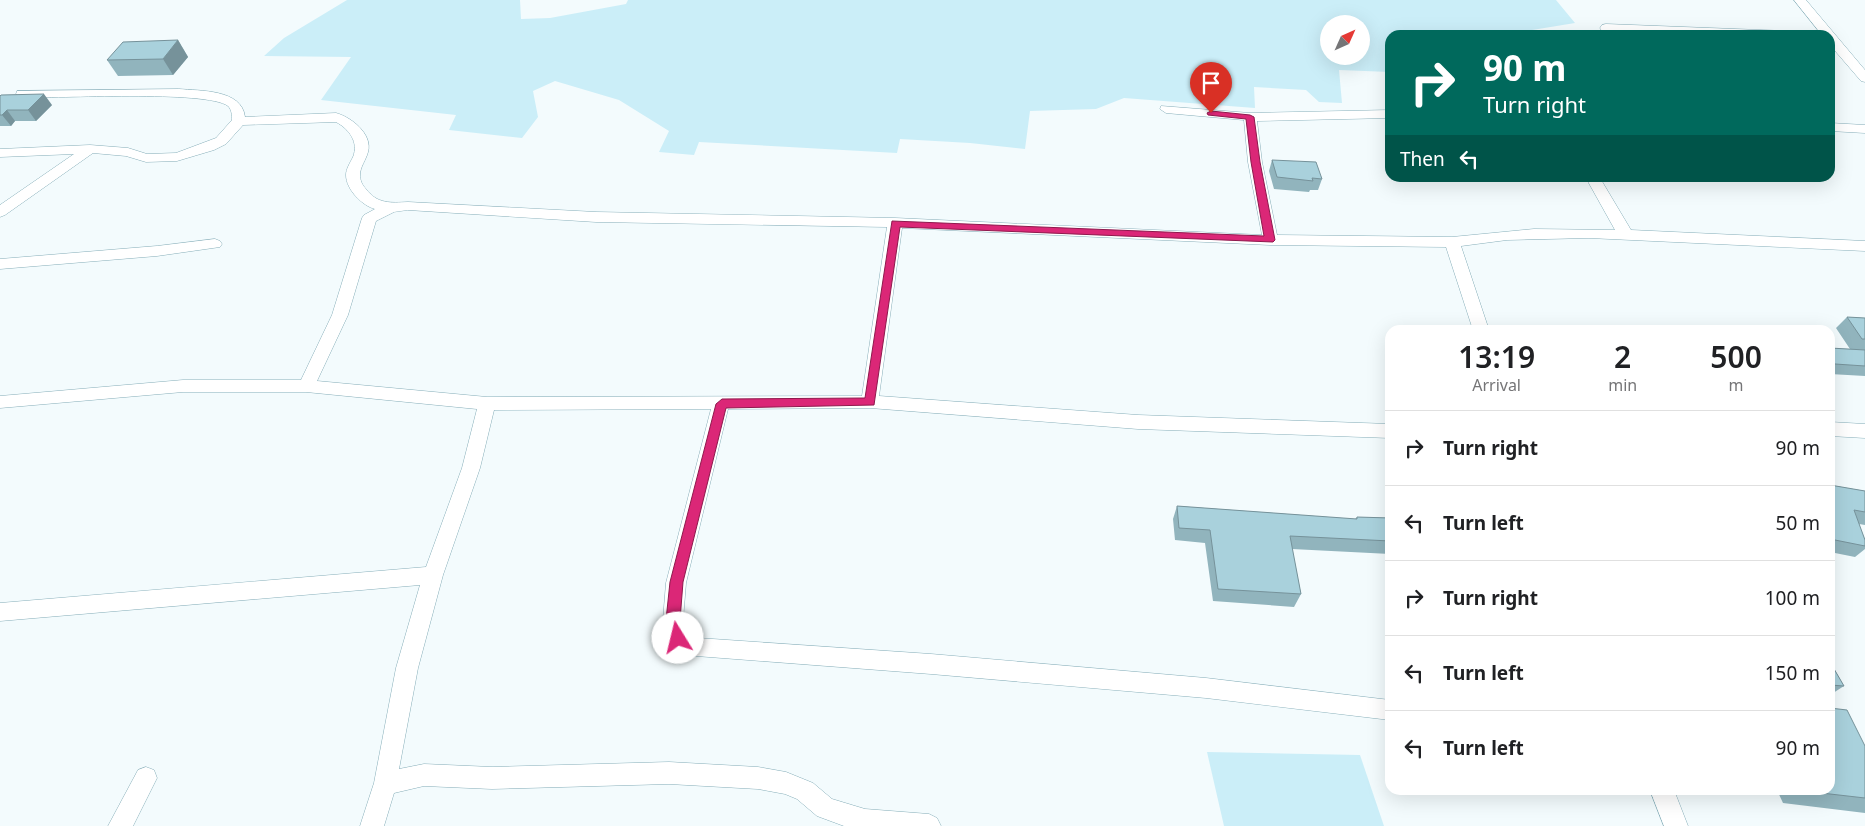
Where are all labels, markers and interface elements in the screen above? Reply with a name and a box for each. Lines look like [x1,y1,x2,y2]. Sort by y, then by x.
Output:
north arrow [1320,15,1370,65]
map controls [1320,15,1370,65]
text: 90 m [1483,44,1566,91]
icon: right [1400,50,1465,115]
pin [1190,62,1232,113]
icon: arrive [1197,69,1225,97]
text: Turn right [1483,89,1586,119]
icon: left [1455,145,1483,173]
text: Then [1400,146,1445,172]
text: 13:19 [1458,336,1535,377]
text: 2 [1614,336,1631,377]
text: 500 [1710,336,1762,377]
text: Arrival [1472,374,1521,396]
text: min [1608,374,1637,396]
text: m [1729,374,1744,396]
icon: right [1400,434,1428,462]
text: Turn right [1443,435,1538,461]
text: 90 m [1776,435,1820,461]
icon: left [1400,509,1428,537]
text: Turn left [1443,510,1524,536]
text: 50 m [1776,510,1820,536]
icon: right [1400,584,1428,612]
text: Turn right [1443,585,1538,611]
text: 100 m [1765,585,1820,611]
position arrow [651,611,703,663]
icon: left [1400,659,1428,687]
text: Turn left [1443,660,1524,686]
text: 150 m [1765,660,1820,686]
icon: left [1400,734,1428,762]
text: Turn left [1443,735,1524,761]
text: 90 m [1776,735,1820,761]

